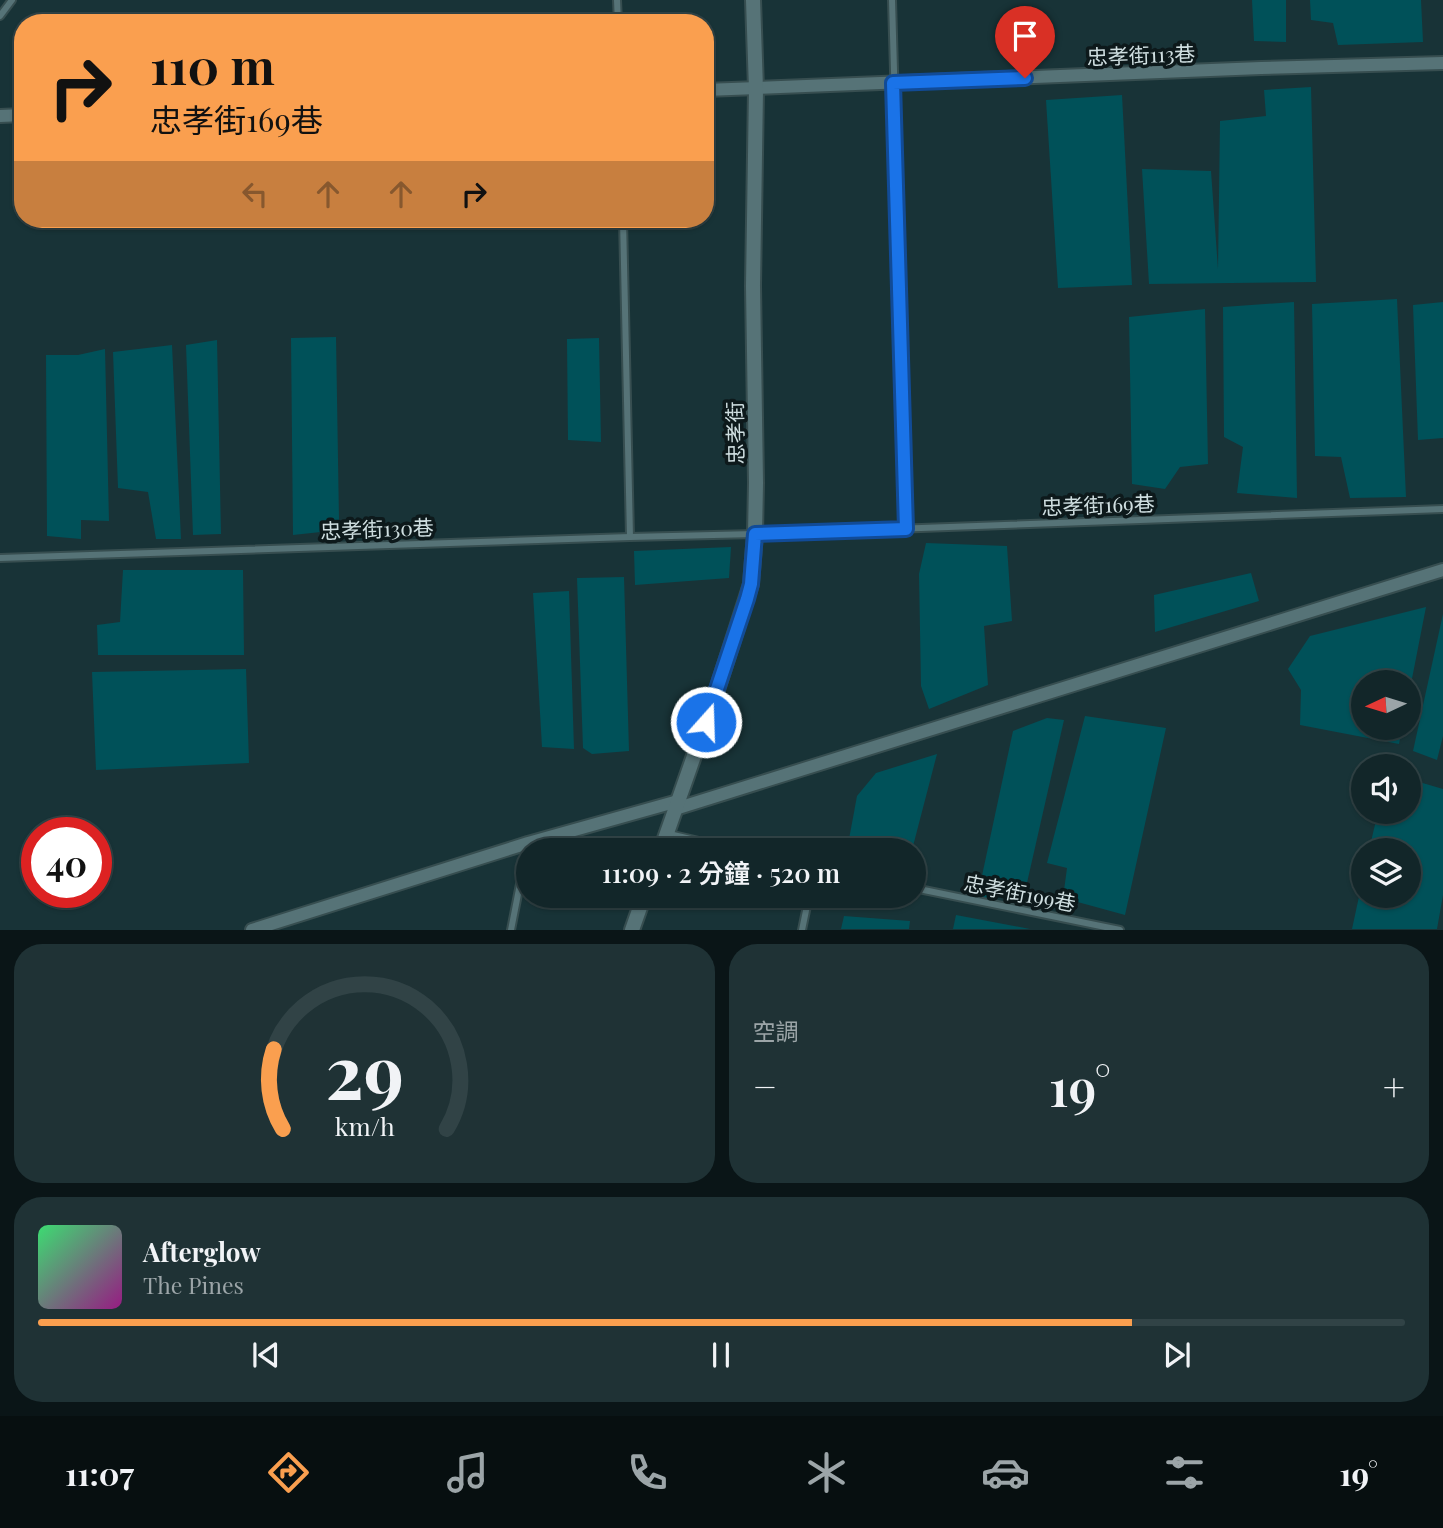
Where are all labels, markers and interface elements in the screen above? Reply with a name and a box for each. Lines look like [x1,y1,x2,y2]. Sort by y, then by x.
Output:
pin [995,6,1055,78]
icon: arrive [1006,17,1044,55]
text: 110 m [150,32,275,97]
street label: 忠孝街113巷 [1086,38,1196,70]
icon: right [35,42,126,133]
text: 忠孝街169巷 [150,97,323,140]
icon: left [236,175,274,213]
icon: ahead [309,175,347,213]
icon: ahead [382,175,420,213]
icon: right [455,175,493,213]
street label: 忠孝街 [719,401,749,465]
street label: 忠孝街169巷 [1041,488,1155,520]
street label: 忠孝街130巷 [320,512,434,544]
north arrow [1351,670,1421,740]
map controls [1351,670,1421,908]
position arrow [669,685,743,759]
button: sound [1351,754,1421,824]
speed limit sign: 40 [21,817,112,908]
button: layers [1351,838,1421,908]
text: 11:09 · 2 分鐘 · 520 m [602,855,840,890]
street label: 忠孝街199巷 [962,867,1078,917]
text: 空調 [753,1015,799,1046]
text: 29 [325,1021,403,1118]
text: 19° [1049,1051,1111,1120]
text: − [753,1060,777,1111]
text: + [1383,1060,1405,1111]
text: km/h [334,1109,395,1142]
text: Afterglow [143,1234,261,1269]
text: The Pines [143,1269,244,1300]
icon: previous [247,1336,285,1374]
icon: pause [702,1336,740,1374]
icon: next [1158,1336,1196,1374]
icon: directions [264,1448,313,1497]
icon: music [443,1448,492,1497]
icon: phone [623,1448,672,1497]
icon: climate [802,1448,851,1497]
icon: car [981,1448,1030,1497]
icon: filters [1160,1448,1209,1497]
text: 11:07 [65,1451,134,1494]
text: 19° [1339,1451,1378,1494]

